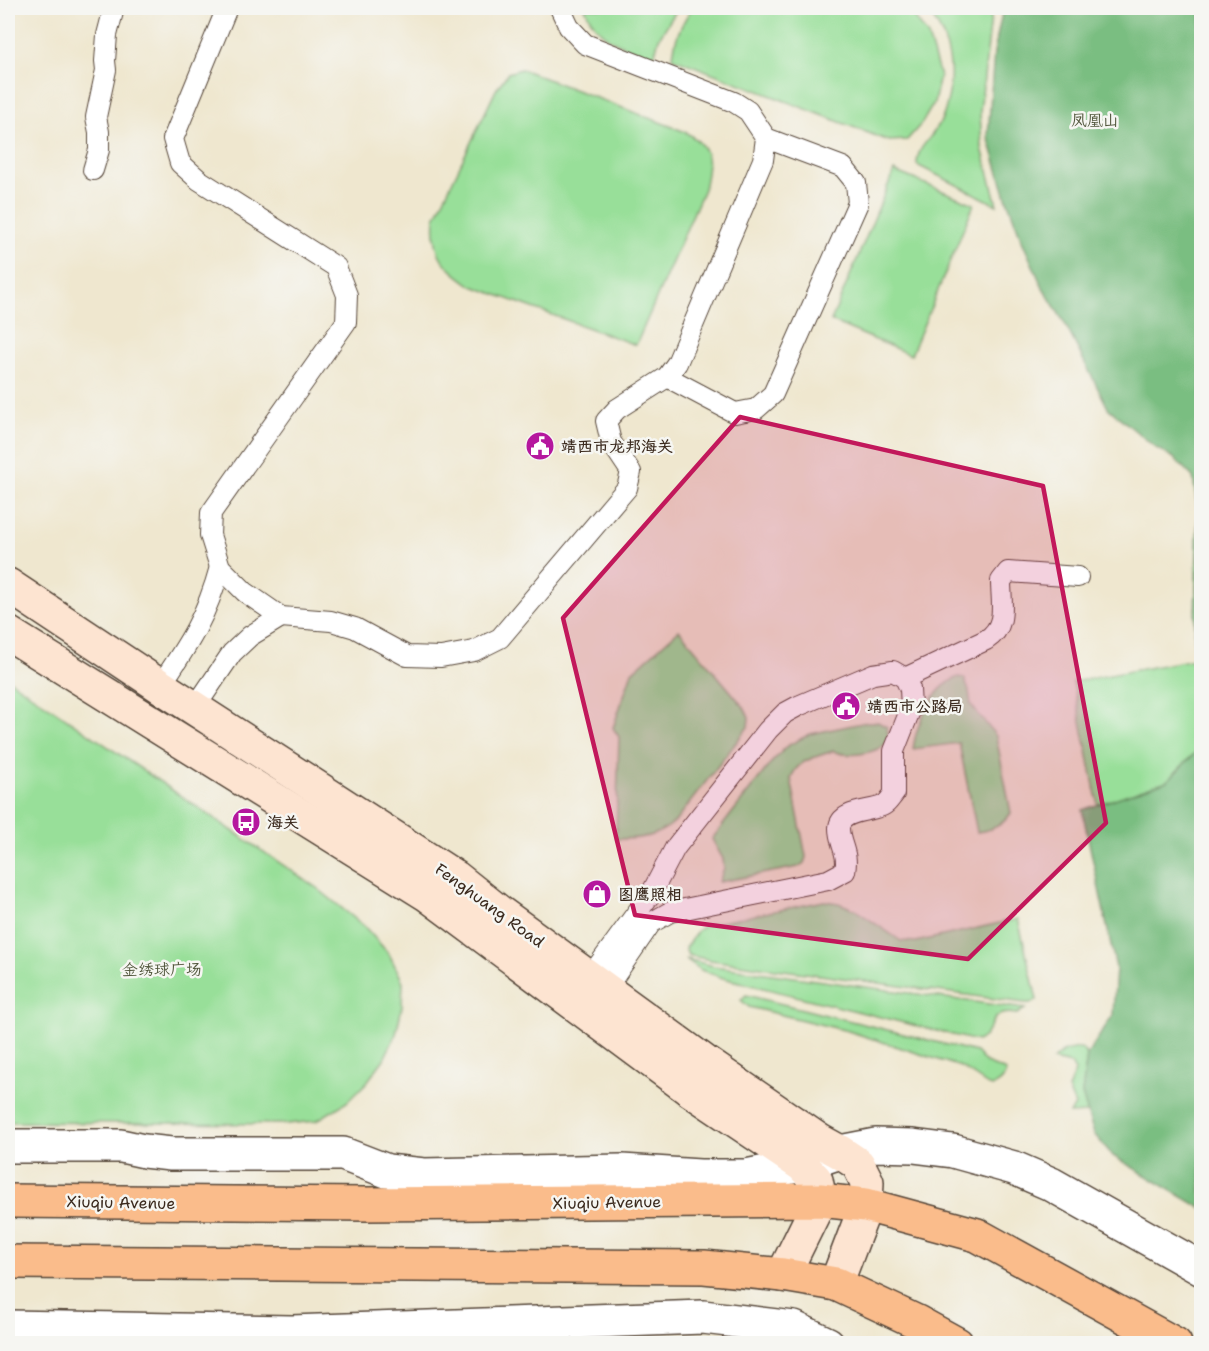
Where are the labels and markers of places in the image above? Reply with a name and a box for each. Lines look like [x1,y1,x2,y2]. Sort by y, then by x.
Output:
public building icon: 靖西市龙邦海关 [524,430,556,462]
place label: 靖西市龙邦海关 [561,436,673,457]
public building icon: 靖西市公路局 [830,690,862,722]
place label: 靖西市公路局 [867,696,963,717]
bus stop icon: 海关 [230,806,262,838]
place label: 海关 [267,812,299,833]
shop icon: 图鹰照相 [581,878,613,910]
place label: 图鹰照相 [618,884,682,905]

